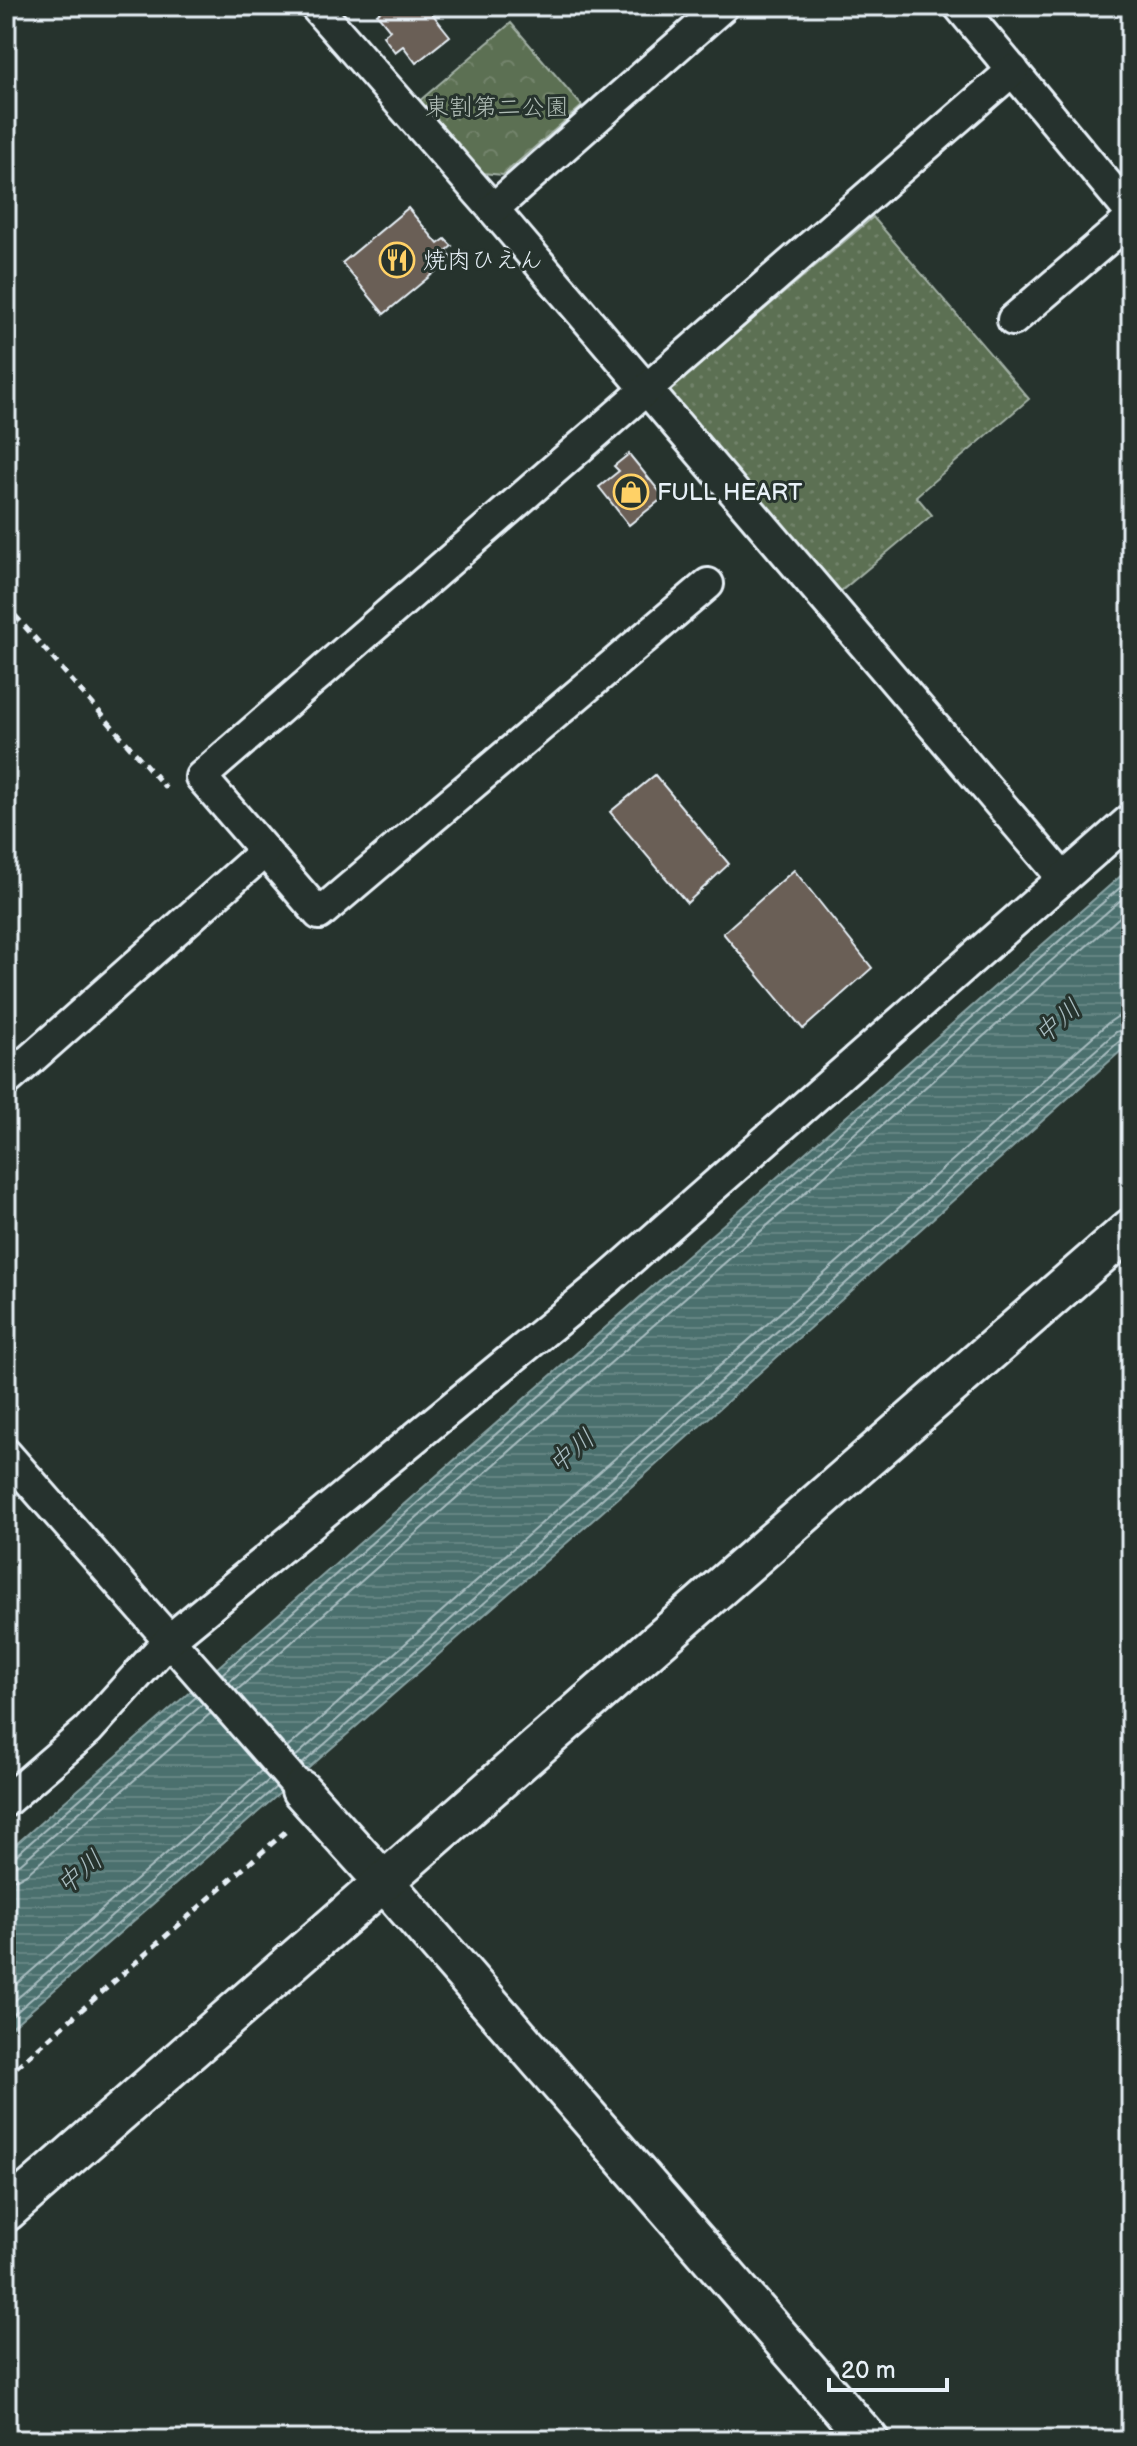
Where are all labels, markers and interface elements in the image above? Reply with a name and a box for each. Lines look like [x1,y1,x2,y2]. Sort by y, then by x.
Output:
park label: 東割第二公園 [425,93,569,122]
restaurant icon: 焼肉ひえん [378,241,416,279]
place label: 焼肉ひえん [423,246,543,275]
shop icon: FULL HEART [612,473,650,511]
place label: FULL HEART [657,478,803,507]
water label: 中川 [1028,993,1088,1051]
water label: 中川 [542,1423,602,1481]
water label: 中川 [50,1844,110,1902]
scale bar [829,2342,947,2392]
text: 20 m [841,2356,896,2385]

